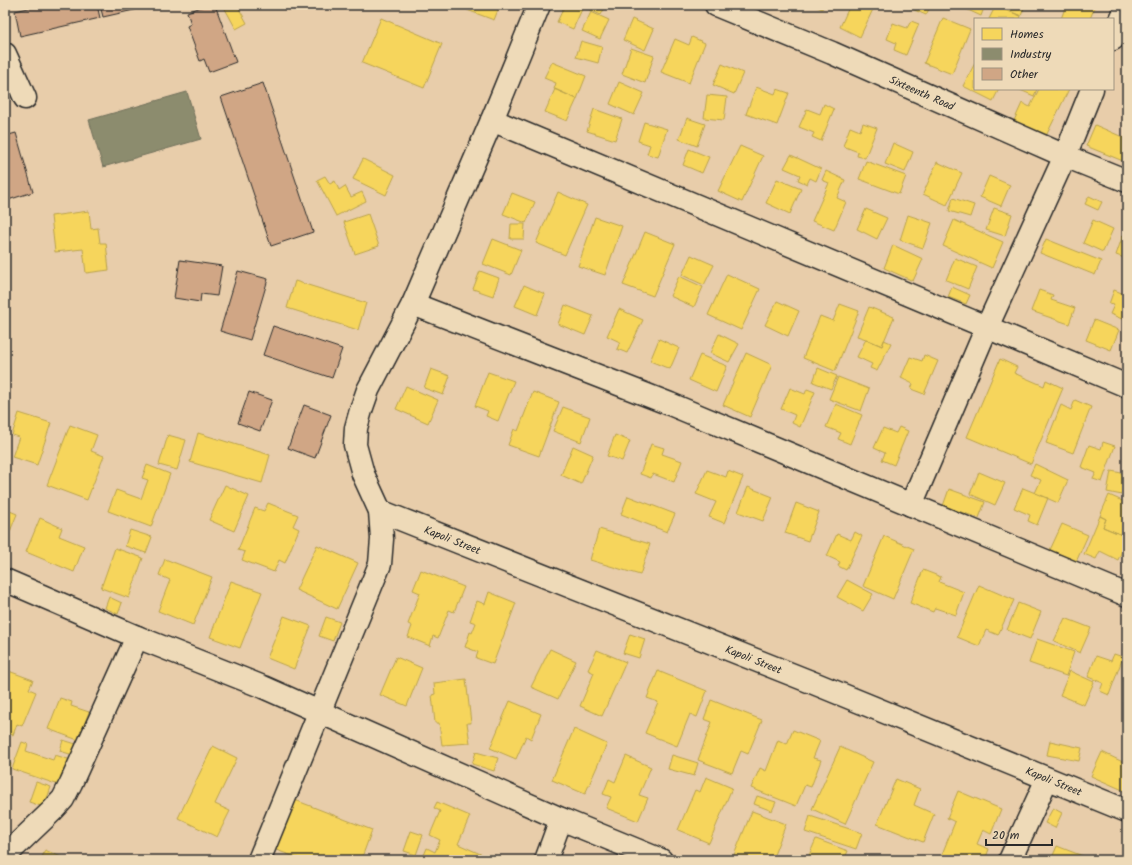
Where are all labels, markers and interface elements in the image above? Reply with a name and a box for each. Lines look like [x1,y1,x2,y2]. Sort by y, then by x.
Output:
legend [974,18,1114,90]
text: Homes [1010,25,1044,44]
text: Industry [1010,45,1052,64]
text: Other [1010,65,1039,84]
street label: Sixteenth Road [886,71,958,116]
street label: Kapoli Street [421,521,484,560]
street label: Kapoli Street [722,641,785,680]
street label: Kapoli Street [1022,762,1085,802]
scale bar [986,821,1052,847]
text: 20 m [992,826,1020,845]

